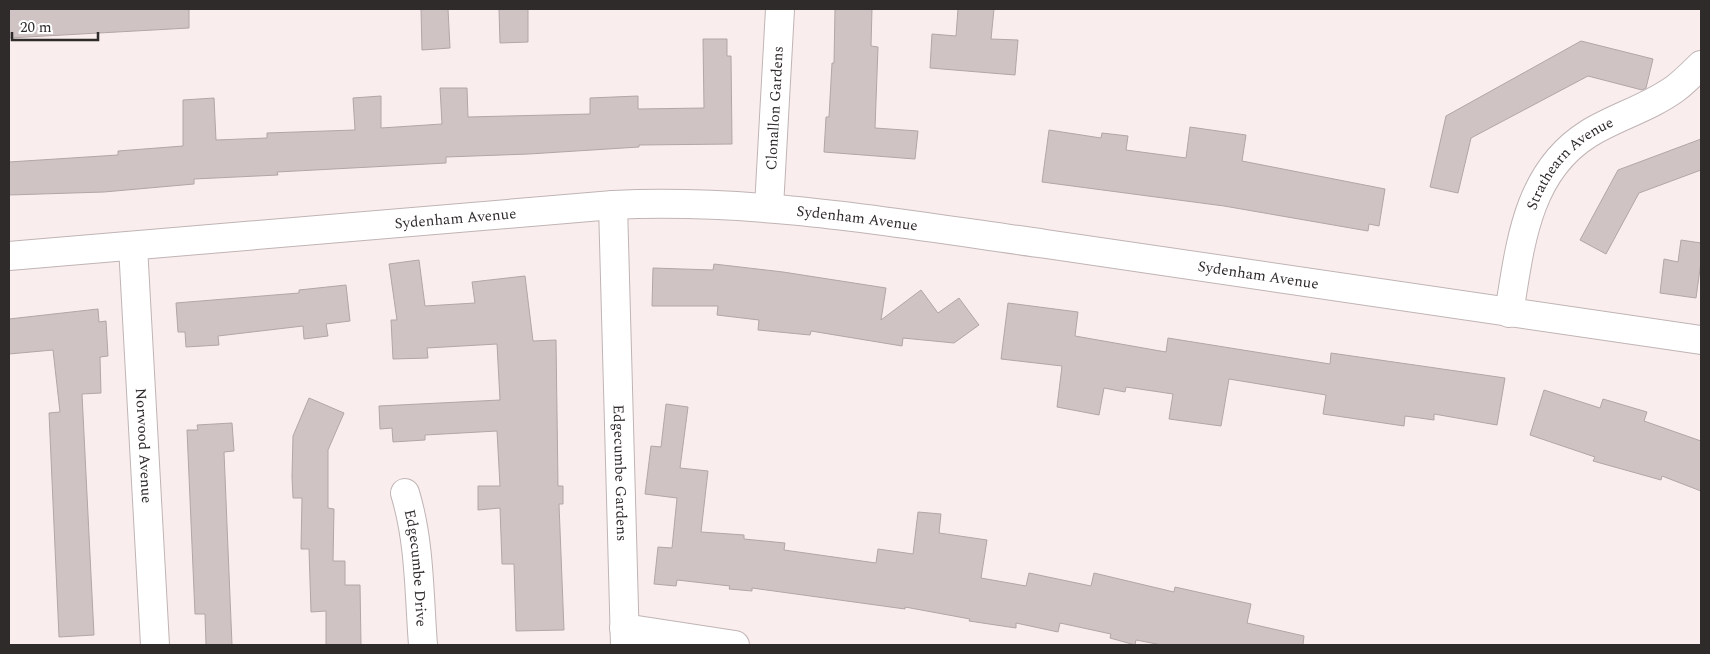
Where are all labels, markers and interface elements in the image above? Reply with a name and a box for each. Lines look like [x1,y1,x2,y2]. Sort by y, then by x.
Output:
scale bar [12,10,99,42]
text: 20 m [20,16,52,39]
street label: Clonallon Gardens [760,45,790,171]
street label: Strathearn Avenue [1520,111,1617,214]
street label: Sydenham Avenue [795,200,919,237]
street label: Sydenham Avenue [394,202,517,235]
street label: Sydenham Avenue [1196,255,1320,296]
street label: Norwood Avenue [129,387,158,504]
street label: Edgecumbe Gardens [606,404,633,542]
street label: Edgecumbe Drive [398,507,433,627]

